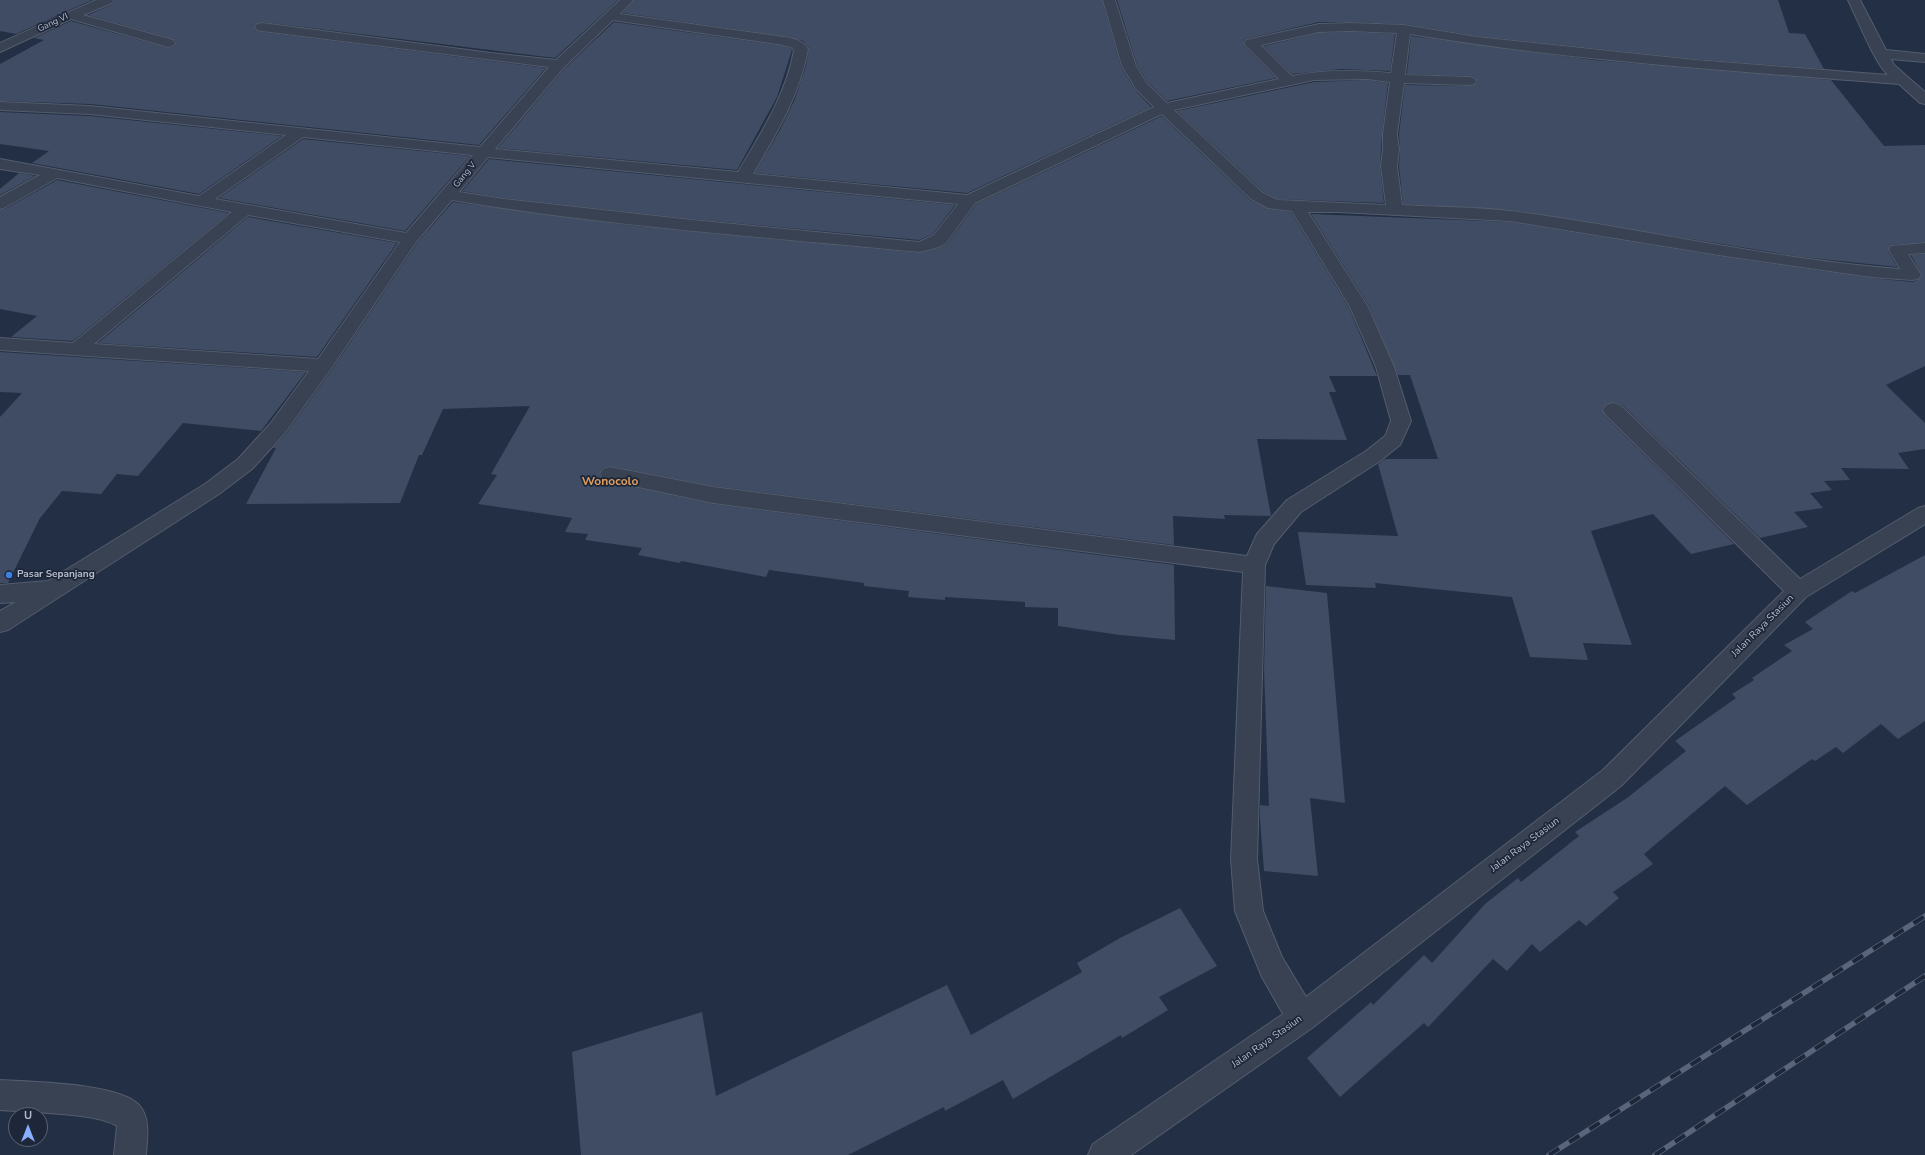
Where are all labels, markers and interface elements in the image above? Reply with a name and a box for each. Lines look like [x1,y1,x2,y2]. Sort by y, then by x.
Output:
street label: Gang VI [36,11,70,35]
street label: Gang V [451,160,479,190]
district label: Wonocolo [582,475,638,489]
place label: Pasar Sepanjang [17,569,95,581]
marker: Pasar Sepanjang [4,570,14,580]
street label: Jalan Raya Stasiun [1729,592,1797,660]
street label: Jalan Raya Stasiun [1488,815,1562,875]
street label: Jalan Raya Stasiun [1229,1013,1305,1071]
north arrow [8,1107,48,1147]
text: U [24,1108,32,1123]

